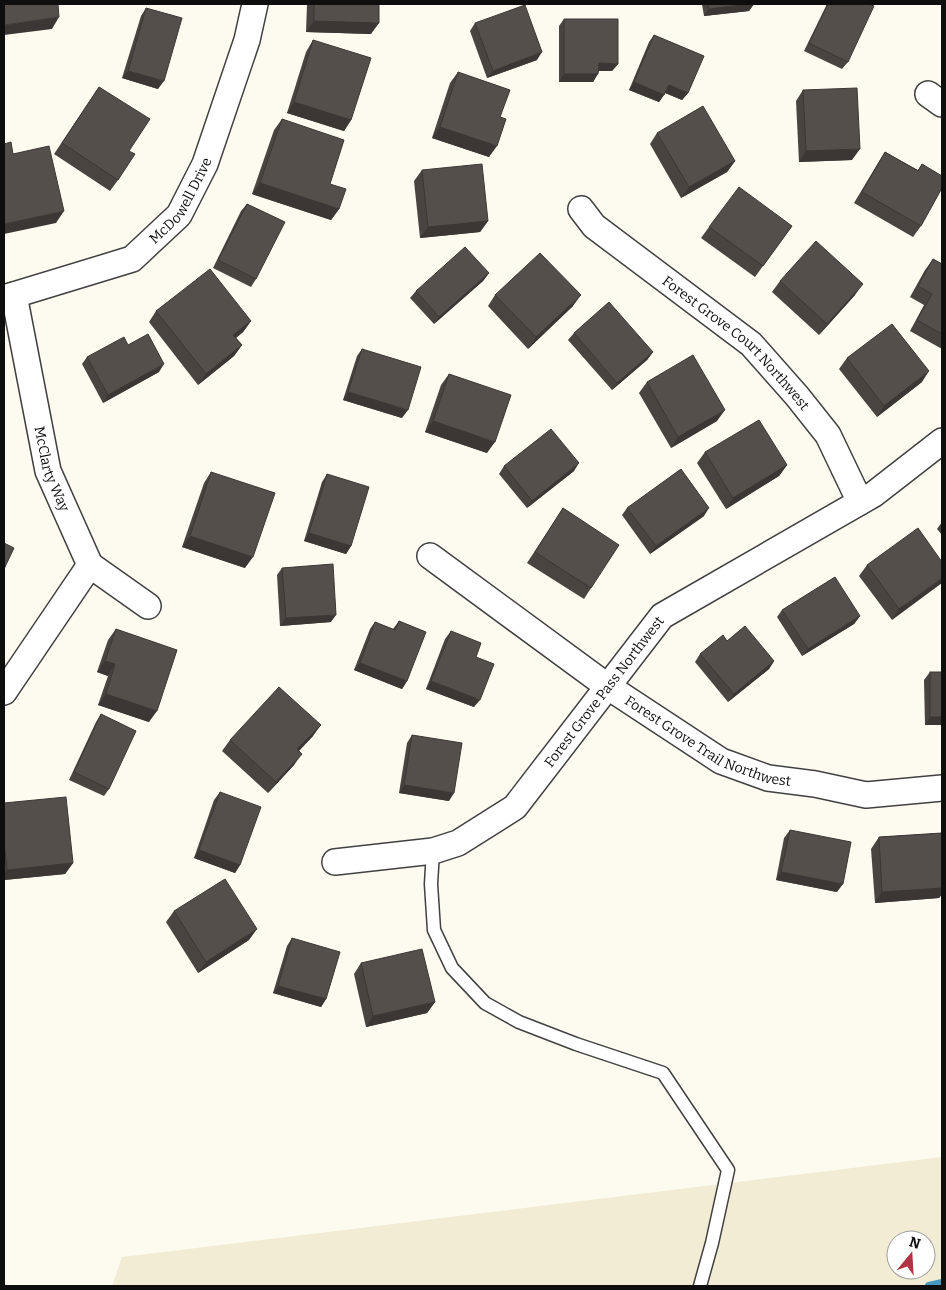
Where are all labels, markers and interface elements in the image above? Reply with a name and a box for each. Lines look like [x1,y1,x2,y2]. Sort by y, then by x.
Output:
street label: McDowell Drive [146,156,216,247]
street label: Forest Grove Court Northwest [659,272,813,414]
street label: McClarty Way [31,425,73,515]
street label: Forest Grove Pass Northwest [541,613,668,771]
street label: Forest Grove Trail Northwest [622,692,792,790]
north arrow [886,1230,936,1280]
text: N [907,1233,923,1253]

